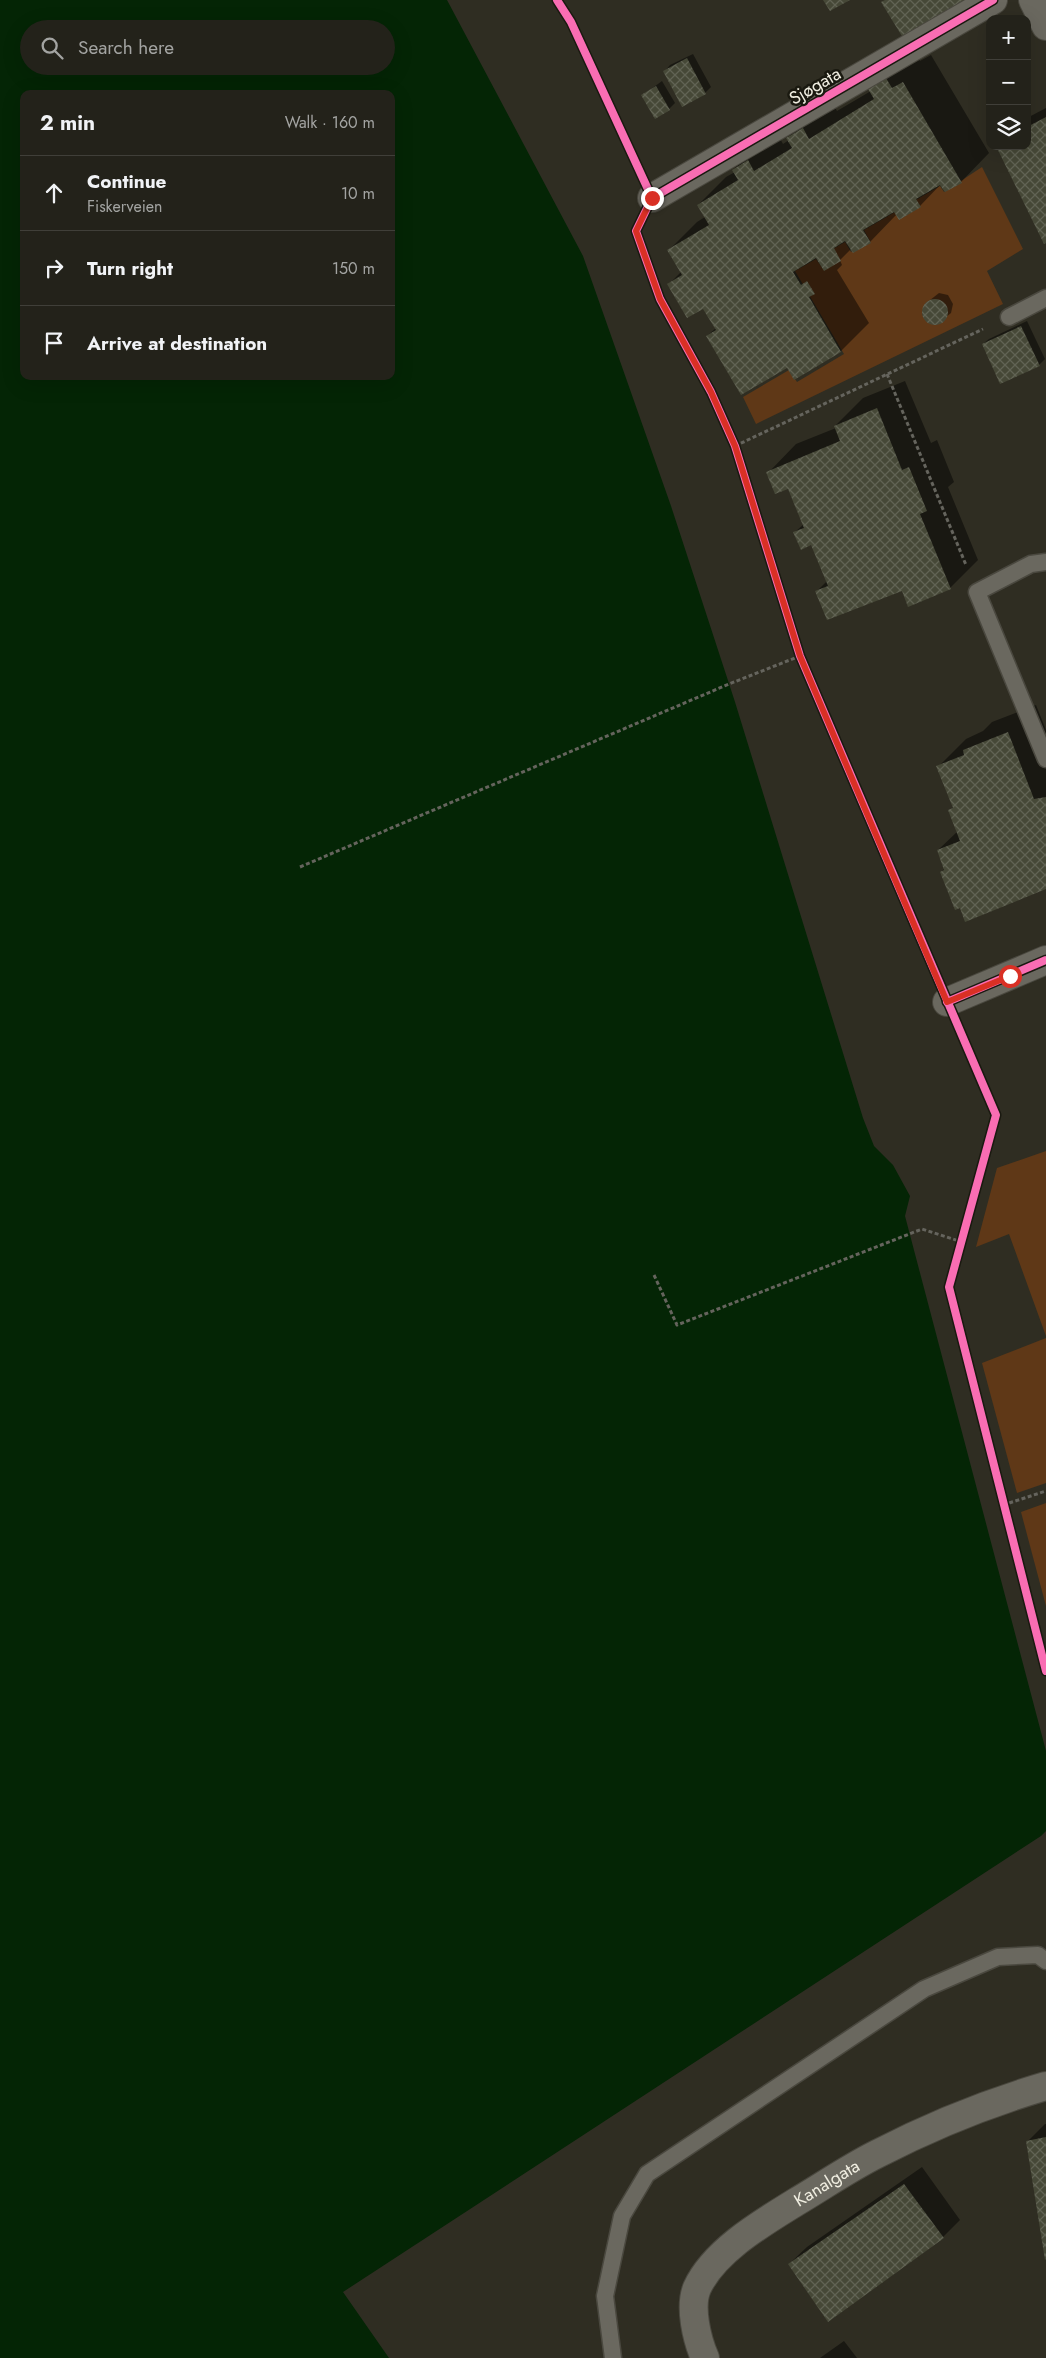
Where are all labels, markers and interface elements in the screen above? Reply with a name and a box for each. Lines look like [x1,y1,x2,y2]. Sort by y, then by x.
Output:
map controls [986,15,1031,150]
button: + [986,15,1031,60]
search box [20,20,395,75]
icon: search [38,34,66,62]
text: Search here [78,34,174,61]
button: − [986,60,1031,105]
street label: Sjøgata [784,61,846,111]
button: layers [986,105,1031,150]
text: 2 min [40,108,95,138]
text: Walk · 160 m [285,111,375,134]
text: Continue [87,168,166,195]
icon: ahead [40,179,68,207]
text: 10 m [341,182,375,205]
route end [641,187,664,210]
text: Fiskerveien [87,195,162,218]
icon: right [40,254,68,282]
text: Turn right [87,255,173,282]
text: 150 m [332,257,375,280]
icon: arrive [40,329,68,357]
text: Arrive at destination [87,330,267,357]
route start [999,965,1022,988]
street label: Kanalgata [789,2153,865,2213]

